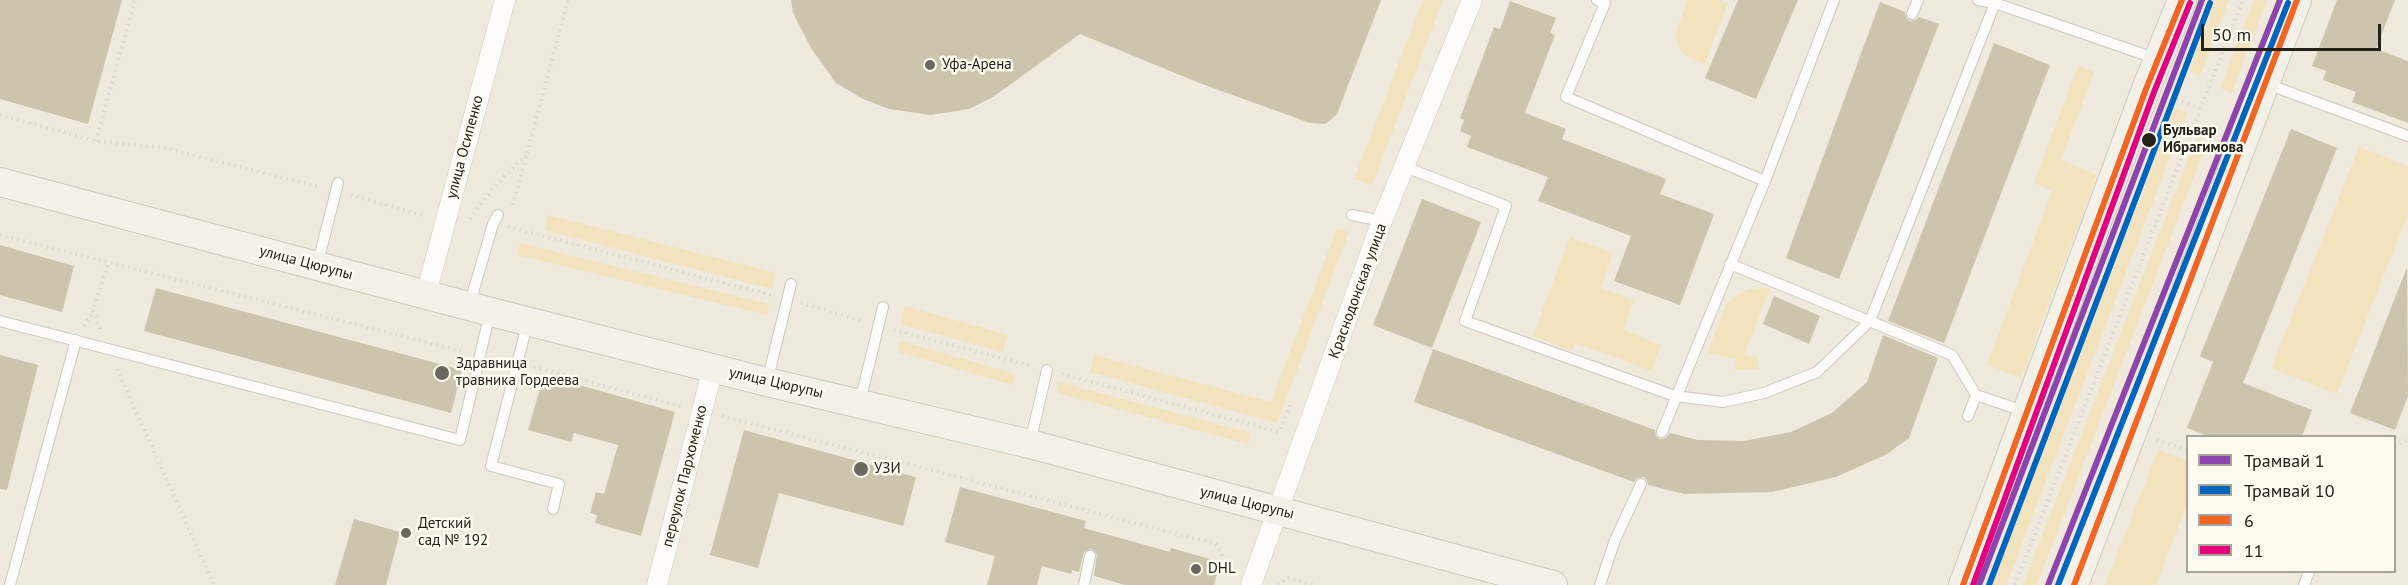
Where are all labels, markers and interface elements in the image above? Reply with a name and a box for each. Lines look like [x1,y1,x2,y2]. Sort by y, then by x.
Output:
scale bar [2204,12,2384,50]
text: 50 m [2212,23,2251,46]
place label: Уфа-Арена [942,56,1012,74]
marker: Уфа-Арена [923,58,937,72]
street label: улица Осипенко [443,93,487,201]
place label: Бульвар Ибрагимова [2163,122,2243,157]
marker: Бульвар Ибрагимова [2140,131,2158,149]
street label: Краснодонская улица [1325,221,1391,361]
street label: улица Цюрупы [257,242,355,284]
place label: Здравница травника Гордеева [456,355,579,390]
street label: улица Цюрупы [727,363,825,403]
marker: Здравница травника Гордеева [433,364,451,382]
street label: переулок Пархоменко [659,403,711,549]
legend [2186,435,2396,573]
text: Трамвай 1 [2244,449,2325,472]
marker: УЗИ [852,460,870,478]
place label: УЗИ [874,460,901,478]
text: Трамвай 10 [2244,479,2334,502]
street label: улица Цюрупы [1198,483,1296,523]
text: 6 [2244,509,2254,532]
place label: Детский сад № 192 [418,515,488,550]
marker: Детский сад № 192 [399,526,413,540]
text: 11 [2244,539,2264,562]
place label: DHL [1208,560,1236,578]
marker: DHL [1189,562,1203,576]

